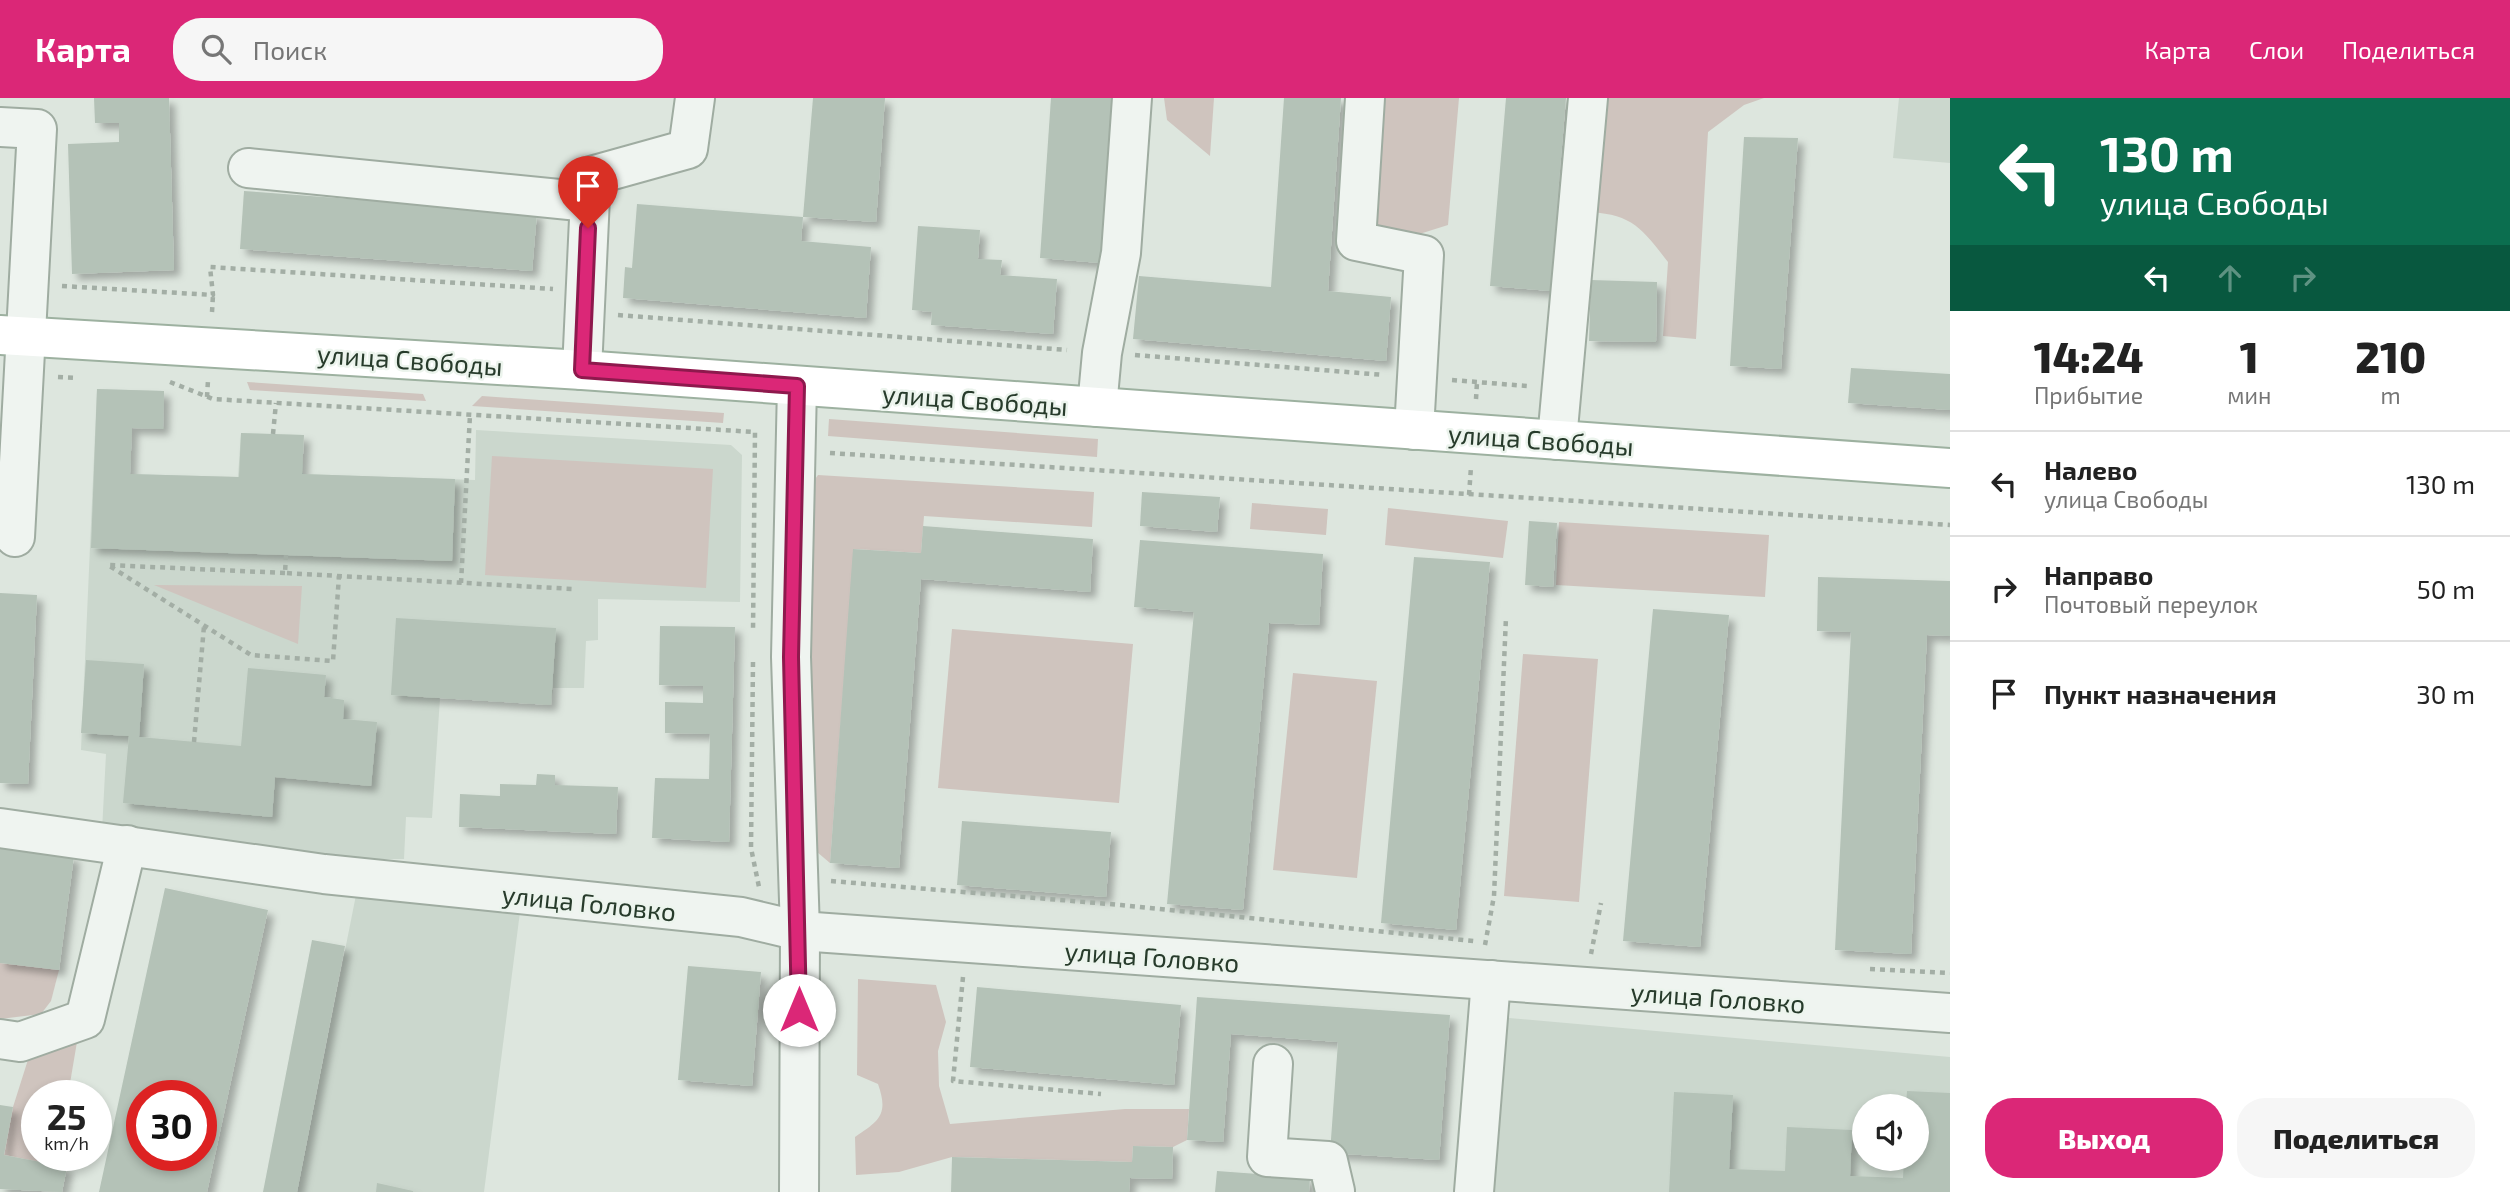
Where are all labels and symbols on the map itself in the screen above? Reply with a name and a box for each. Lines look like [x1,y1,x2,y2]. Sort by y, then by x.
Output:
pin [558,156,618,228]
street label: улица Свободы [316,337,504,382]
street label: улица Свободы [881,377,1069,422]
street label: улица Свободы [1447,417,1635,462]
street label: улица Головко [500,877,678,928]
street label: улица Головко [1064,934,1240,979]
position arrow [762,973,836,1047]
street label: улица Головко [1630,975,1806,1020]
speed limit sign: 30 [126,1080,217,1171]

